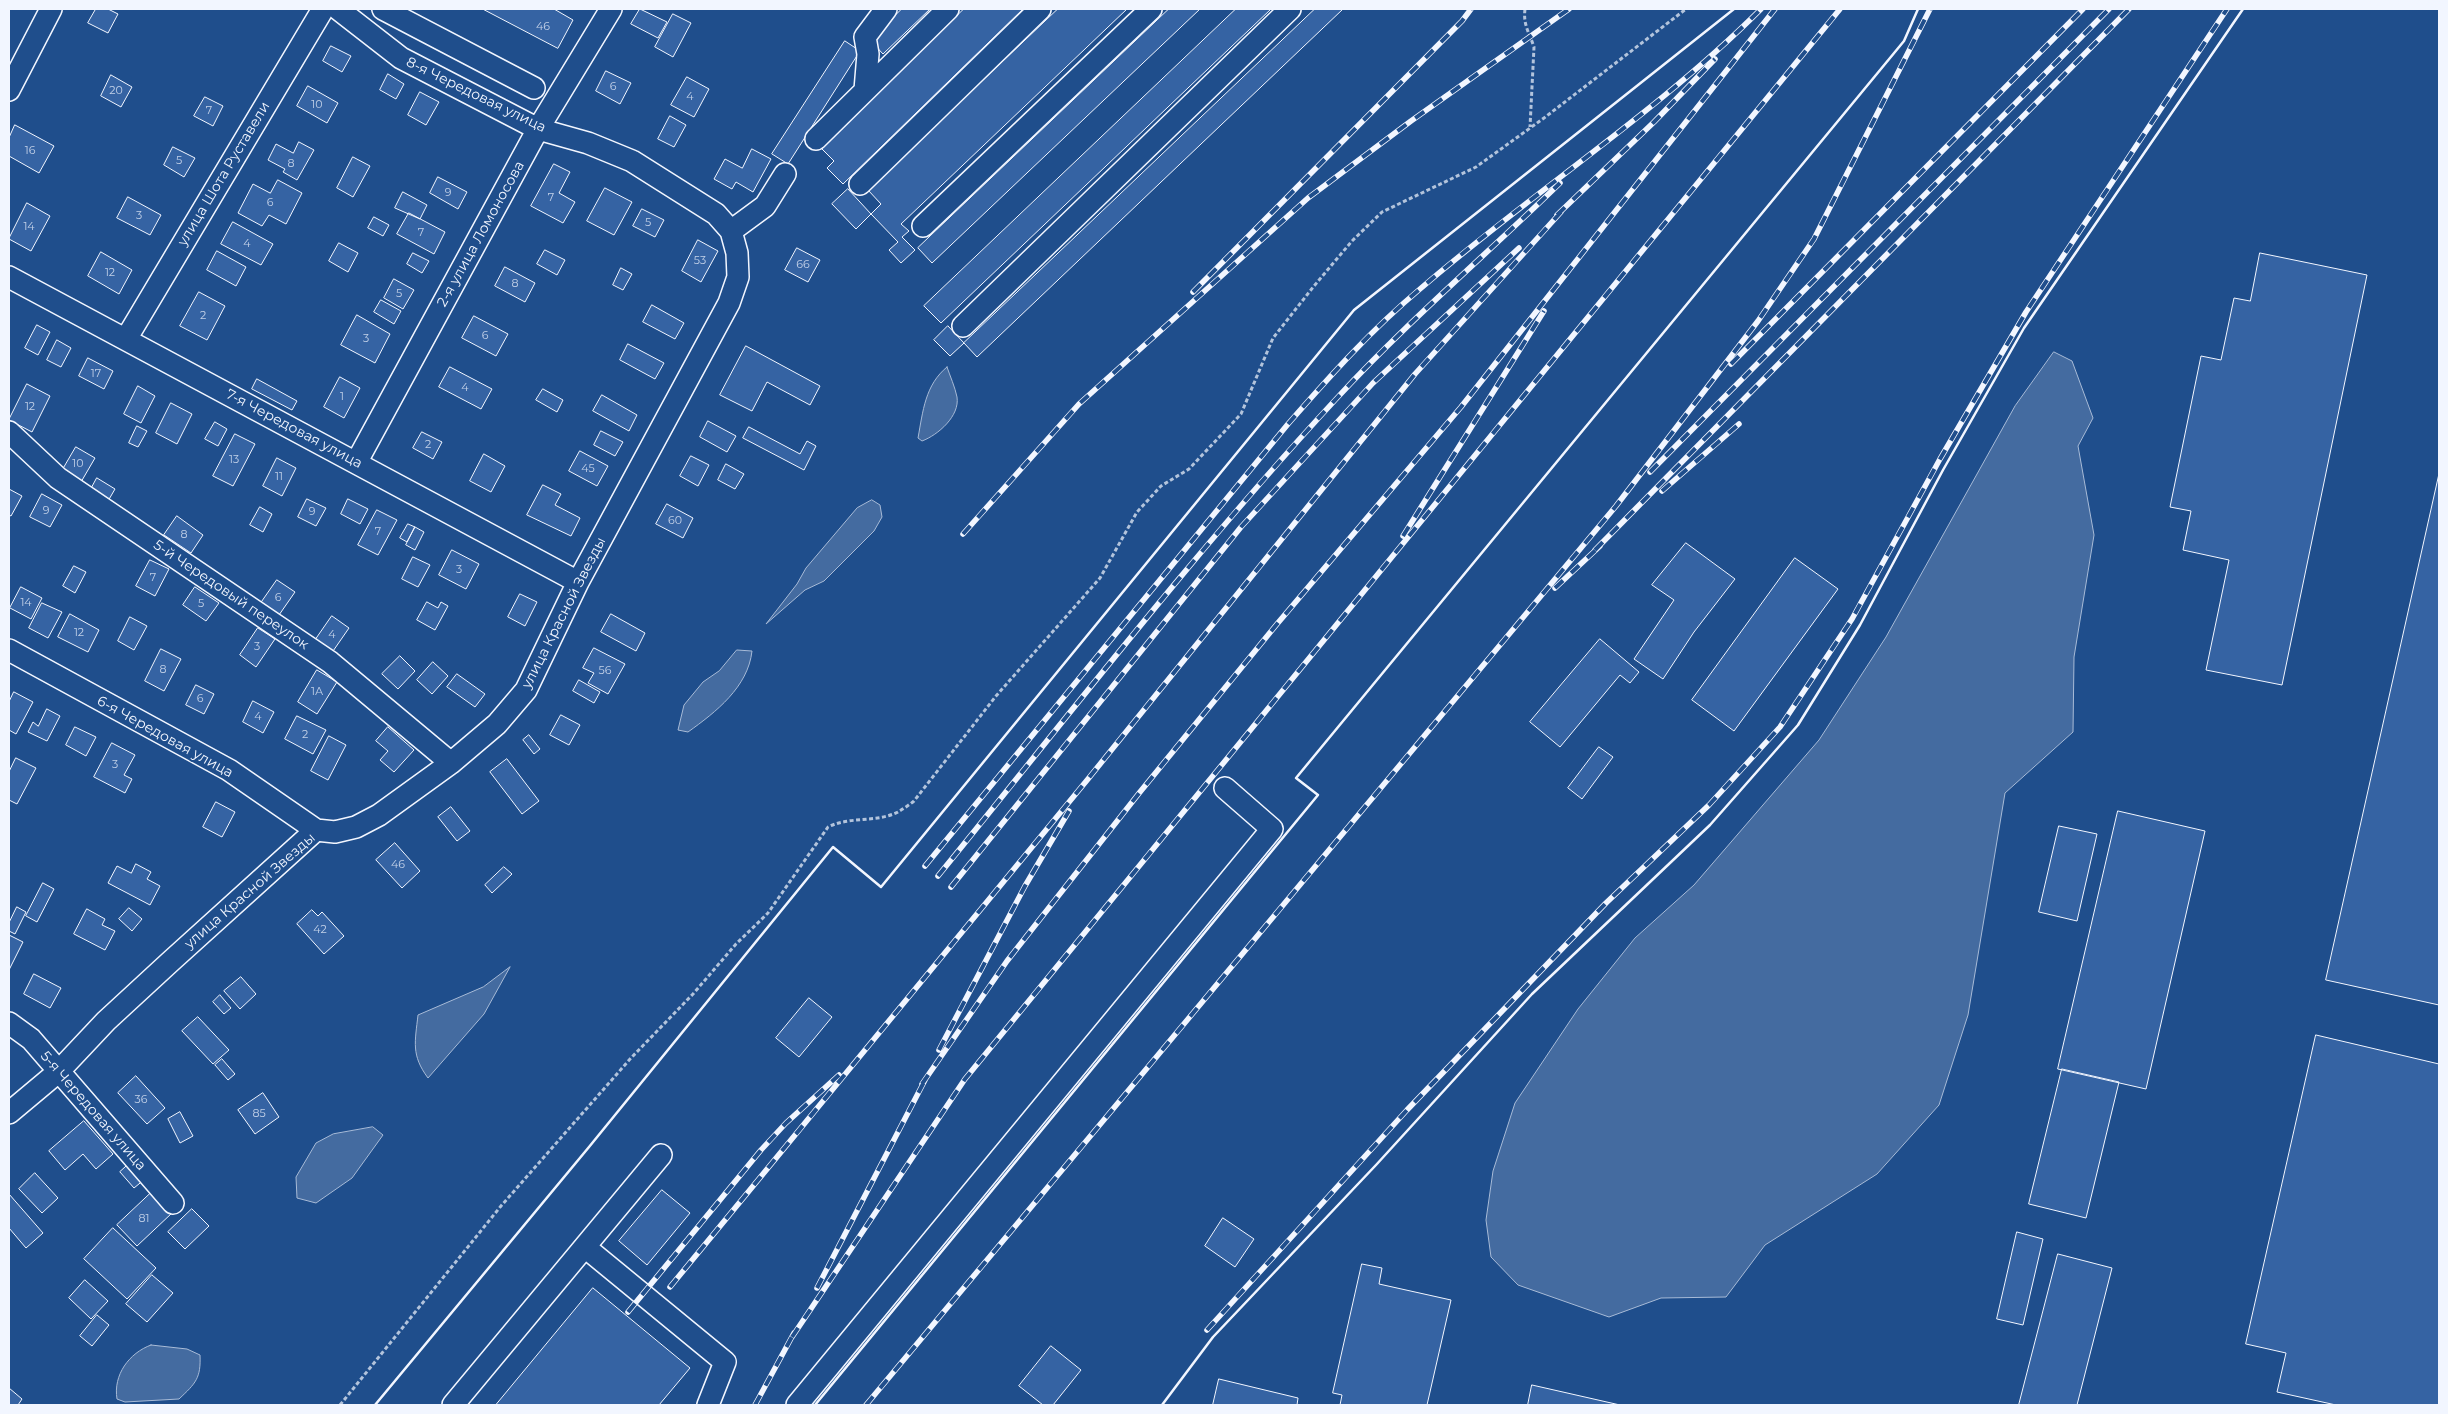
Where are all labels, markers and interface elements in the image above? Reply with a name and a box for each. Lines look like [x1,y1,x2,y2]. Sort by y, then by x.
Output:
house number: 46 [536,20,550,34]
street label: 8-я Чередовая улица [403,54,549,136]
house number: 6 [610,80,616,94]
house number: 20 [109,84,123,98]
house number: 4 [686,90,694,104]
house number: 10 [311,98,323,112]
street label: улица Шота Руставели [174,99,274,249]
house number: 7 [206,104,212,118]
house number: 16 [25,144,35,158]
house number: 5 [176,154,182,168]
house number: 8 [287,157,295,171]
street label: 2-я улица Ломоносова [434,158,528,310]
house number: 9 [445,186,451,200]
house number: 7 [548,191,554,205]
house number: 6 [267,196,273,210]
house number: 3 [136,209,142,223]
house number: 5 [645,216,651,230]
house number: 14 [23,220,35,234]
house number: 7 [418,226,424,240]
house number: 4 [243,237,251,251]
house number: 53 [694,254,706,268]
house number: 66 [796,258,810,272]
house number: 12 [105,266,115,280]
house number: 8 [511,277,519,291]
house number: 5 [396,287,402,301]
house number: 2 [200,309,206,323]
house number: 6 [482,329,488,343]
house number: 3 [363,332,369,346]
house number: 17 [91,367,101,381]
house number: 4 [461,381,469,395]
street label: 7-я Чередовая улица [223,386,365,472]
house number: 1 [340,390,344,404]
house number: 12 [25,400,35,414]
house number: 2 [425,438,431,452]
house number: 13 [229,453,239,467]
house number: 10 [72,457,84,471]
house number: 45 [581,462,595,476]
house number: 11 [275,470,283,484]
house number: 9 [43,504,49,518]
house number: 9 [309,505,315,519]
house number: 60 [668,514,682,528]
house number: 7 [375,525,381,539]
house number: 8 [180,528,188,542]
street label: улица Красной Звезды [518,534,610,692]
street label: 5-й Чередовый переулок [150,537,312,653]
house number: 3 [456,563,462,577]
house number: 7 [150,571,156,585]
house number: 6 [275,591,281,605]
house number: 14 [20,596,32,610]
house number: 5 [198,597,204,611]
house number: 12 [74,626,84,640]
house number: 4 [328,628,336,642]
house number: 3 [254,640,260,654]
house number: 8 [159,663,167,677]
house number: 56 [599,664,611,678]
house number: 1А [311,685,323,699]
house number: 6 [197,692,203,706]
street label: 6-я Чередовая улица [94,693,236,781]
house number: 4 [254,710,262,724]
house number: 2 [302,728,308,742]
house number: 3 [112,758,118,772]
street label: улица Красной Звезды [181,830,319,952]
house number: 46 [391,858,405,872]
house number: 42 [313,923,327,937]
street label: 5-я Чередовая улица [37,1048,149,1174]
house number: 36 [135,1093,147,1107]
house number: 85 [252,1107,266,1121]
house number: 81 [139,1212,149,1226]

